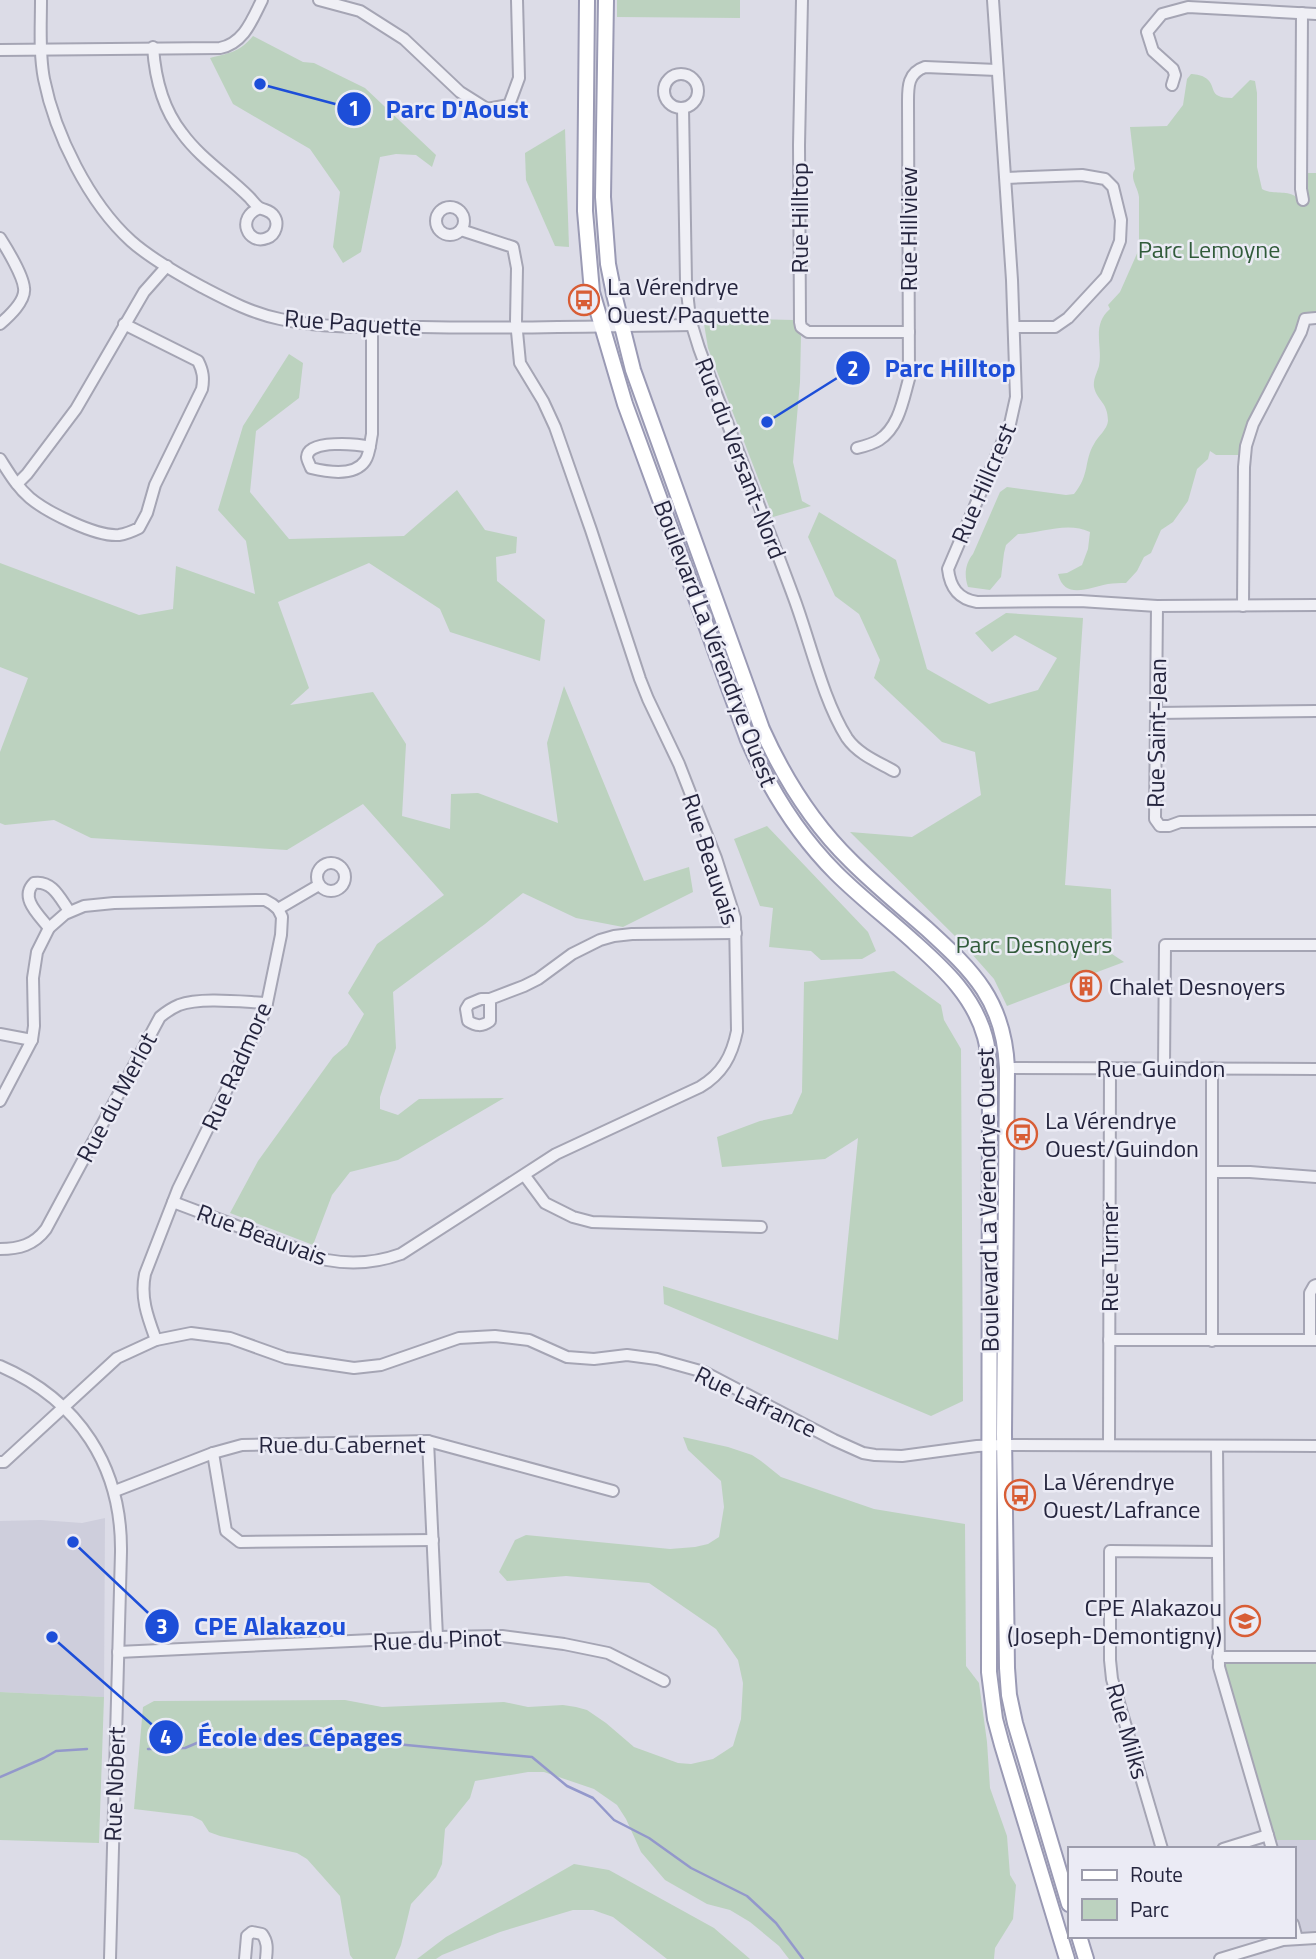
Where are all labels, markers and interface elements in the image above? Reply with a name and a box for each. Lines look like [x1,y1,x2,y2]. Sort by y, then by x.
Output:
callout: Parc D'Aoust [337,85,543,132]
text: Parc D'Aoust [386,89,528,128]
text: 1 [348,92,360,124]
street label: Rue Hilltop [781,162,817,274]
street label: Rue Hillview [890,167,926,291]
park label: Parc Lemoyne [1138,231,1280,267]
place label: La Vérendrye Ouest/Paquette [607,268,770,332]
bus stop icon: La Vérendrye Ouest/Paquette [567,283,601,317]
street label: Rue Paquette [283,299,423,345]
callout: Parc Hilltop [835,345,1029,392]
text: Parc Hilltop [884,348,1016,387]
street label: Rue du Versant-Nord [686,352,796,564]
text: 2 [847,352,859,384]
street label: Rue Hillcrest [941,417,1025,549]
street label: Boulevard La Vérendrye Ouest [645,495,788,792]
street label: Rue Saint-Jean [1137,658,1175,808]
street label: Rue Beauvais [673,789,749,929]
park label: Parc Desnoyers [956,926,1112,962]
place label: Chalet Desnoyers [1109,968,1285,1004]
building icon: Chalet Desnoyers [1069,969,1103,1003]
street label: Rue Radmore [192,996,280,1136]
street label: Rue du Merlot [67,1025,166,1168]
street label: Boulevard La Vérendrye Ouest [966,1047,1008,1352]
street label: Rue Guindon [1097,1050,1225,1086]
place label: La Vérendrye Ouest/Guindon [1045,1102,1199,1166]
bus stop icon: La Vérendrye Ouest/Guindon [1005,1117,1039,1151]
street label: Rue Beauvais [192,1194,332,1274]
street label: Rue Turner [1091,1202,1127,1312]
street label: Rue Lafrance [689,1356,823,1446]
street label: Rue du Cabernet [258,1426,426,1462]
place label: La Vérendrye Ouest/Lafrance [1043,1463,1200,1527]
bus stop icon: La Vérendrye Ouest/Lafrance [1003,1478,1037,1512]
place label: CPE Alakazou (Joseph-Demontigny) [1007,1589,1222,1653]
callout: CPE Alakazou [145,1603,360,1650]
school or university icon: CPE Alakazou (Joseph-Demontigny) [1228,1604,1262,1638]
text: CPE Alakazou [194,1606,346,1645]
text: 3 [156,1610,168,1642]
street label: Rue du Pinot [372,1619,503,1659]
street label: Rue Milks [1097,1679,1159,1783]
callout: École des Cépages [148,1714,416,1761]
text: École des Cépages [197,1717,403,1756]
text: 4 [160,1721,172,1753]
street label: Rue Nobert [94,1725,134,1842]
legend [1068,1847,1295,1938]
text: Route [1130,1858,1183,1890]
text: Parc [1130,1893,1169,1925]

